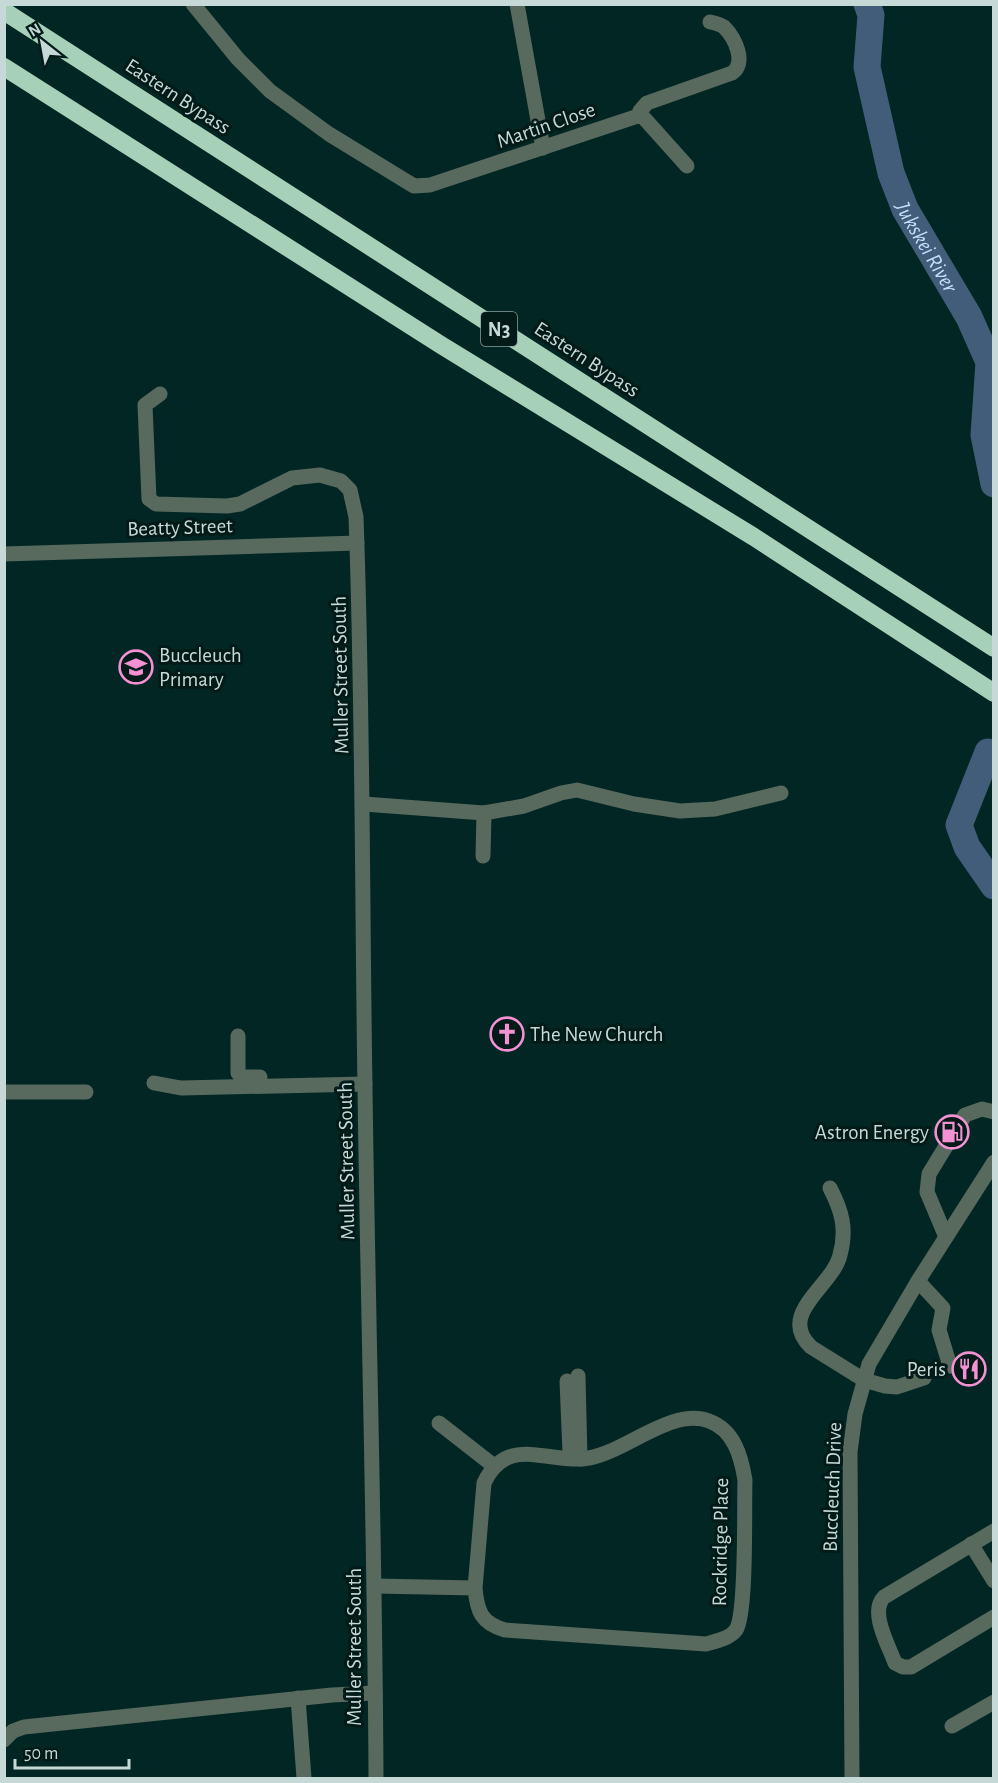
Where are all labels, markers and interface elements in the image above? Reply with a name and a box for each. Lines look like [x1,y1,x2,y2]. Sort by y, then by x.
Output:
north arrow [12,12,72,72]
text: N [26,20,44,40]
street label: Eastern Bypass [121,55,234,138]
street label: Martin Close [494,99,598,152]
water label: Jukskei River [891,198,962,297]
road number: N3 [481,312,517,346]
street label: Eastern Bypass [530,318,643,401]
street label: Beatty Street [127,515,234,540]
street label: Muller Street South [329,596,352,754]
place label: Buccleuch Primary [159,645,242,690]
school or university icon: Buccleuch Primary [118,649,154,685]
church icon: The New Church [489,1016,525,1052]
place label: The New Church [530,1024,663,1045]
street label: Muller Street South [335,1082,358,1240]
fuel station icon: Astron Energy [934,1114,970,1150]
place label: Astron Energy [815,1122,929,1143]
restaurant icon: Peris [951,1351,987,1387]
place label: Peris [907,1359,946,1380]
street label: Buccleuch Drive [820,1422,845,1552]
street label: Rockridge Place [709,1478,732,1606]
street label: Muller Street South [344,1568,365,1726]
scale bar [15,1732,129,1770]
text: 50 m [24,1745,58,1763]

